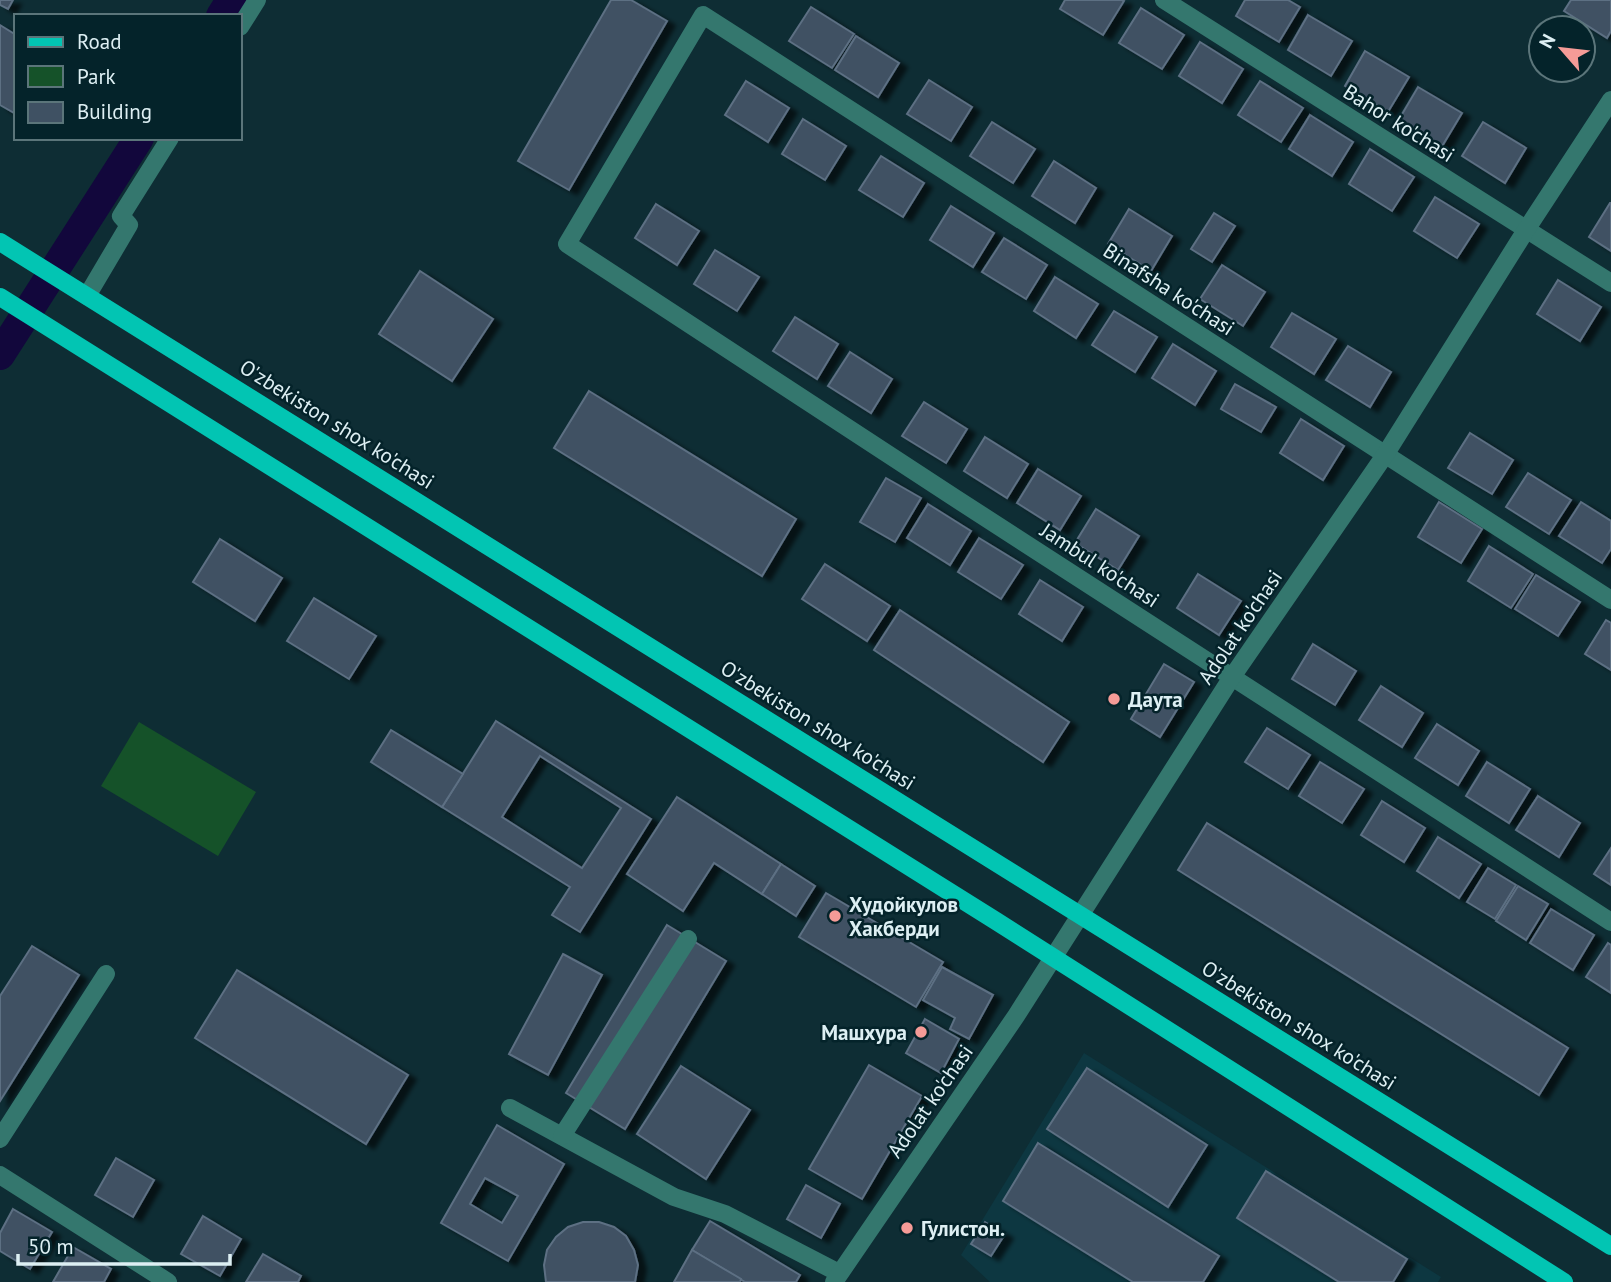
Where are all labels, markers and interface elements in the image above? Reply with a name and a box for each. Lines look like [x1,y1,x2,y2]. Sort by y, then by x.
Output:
legend [14,14,242,140]
north arrow [1527,14,1597,84]
text: Road [77,28,121,55]
text: N [1533,30,1561,52]
text: Park [77,63,116,90]
street label: Bahor ko'chasi [1338,78,1460,168]
text: Building [77,98,152,125]
street label: Binafsha ko'chasi [1098,237,1240,341]
street label: O'zbekiston shox ko'chasi [235,353,439,495]
street label: Jambul ko'chasi [1035,516,1164,613]
street label: Adolat ko'chasi [1192,565,1288,689]
street label: O'zbekiston shox ko'chasi [716,654,920,796]
place label: Даута [1128,686,1183,713]
marker: Даута [1106,691,1122,707]
place label: Худойкулов Хакберди [849,891,958,942]
marker: Худойкулов Хакберди [827,908,843,924]
street label: O'zbekiston shox ko'chasi [1197,954,1401,1096]
place label: Машхура [821,1019,907,1046]
marker: Машхура [913,1024,929,1040]
street label: Adolat ko'chasi [881,1039,979,1163]
place label: Гулистон. [921,1215,1005,1242]
marker: Гулистон. [899,1220,915,1236]
scale bar [18,1222,229,1266]
text: 50 m [28,1233,74,1260]

